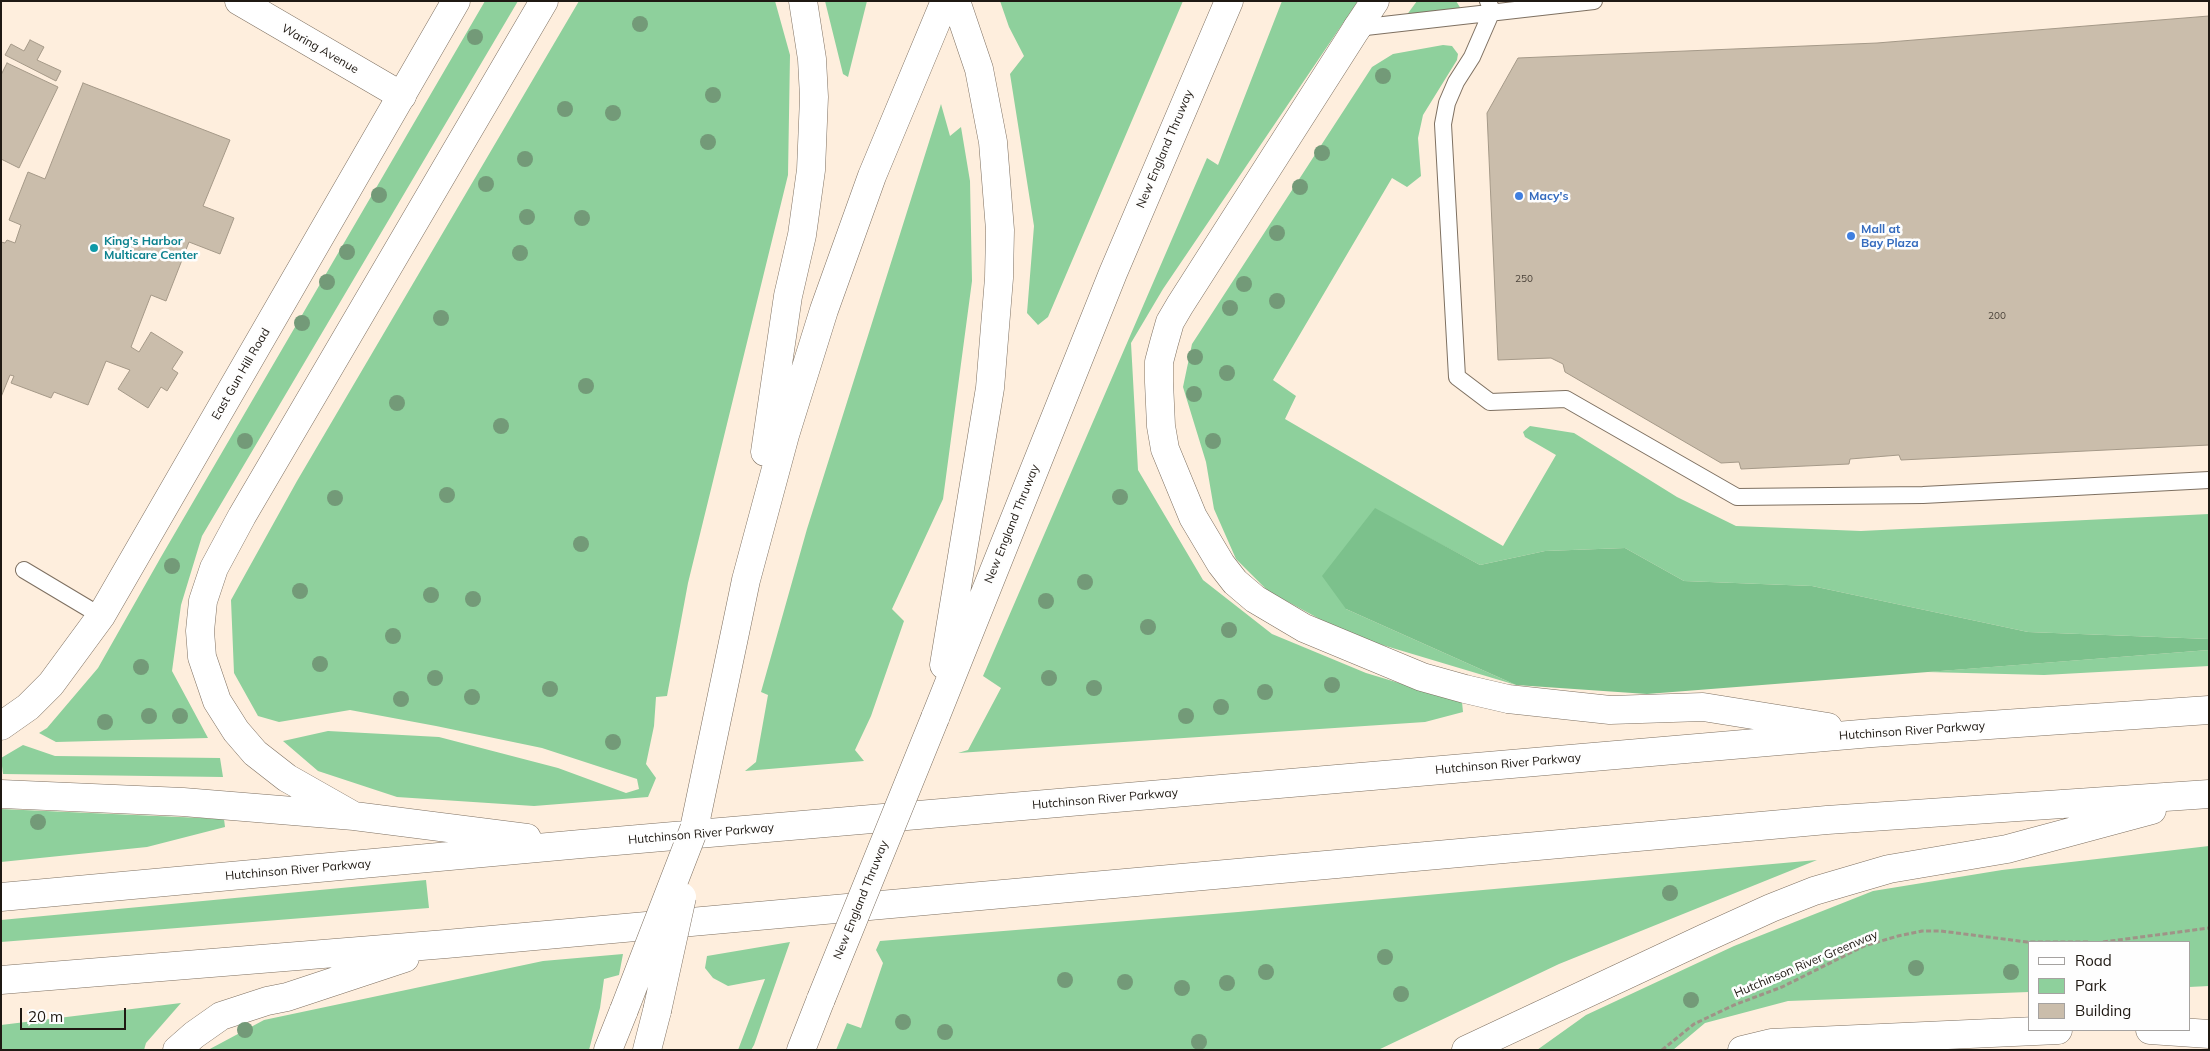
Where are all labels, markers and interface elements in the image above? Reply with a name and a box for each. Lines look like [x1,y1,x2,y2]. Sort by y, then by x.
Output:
street label: Waring Avenue [279,21,361,77]
street label: New England Thruway [1134,88,1196,210]
place label: Macy's [1529,189,1568,203]
marker: Macy's [1513,190,1525,202]
place label: Mall at Bay Plaza [1861,222,1919,250]
marker: Mall at Bay Plaza [1845,230,1857,242]
place label: King’s Harbor Multicare Center [104,234,198,262]
marker: King’s Harbor Multicare Center [88,242,100,254]
house number: 250 [1515,273,1533,285]
house number: 200 [1988,310,2006,322]
street label: East Gun Hill Road [209,326,273,422]
street label: New England Thruway [982,462,1042,586]
street label: Hutchinson River Parkway [1838,719,1986,743]
street label: Hutchinson River Parkway [1434,750,1582,778]
street label: Hutchinson River Parkway [1031,785,1179,813]
street label: Hutchinson River Parkway [627,820,775,848]
street label: New England Thruway [831,838,891,962]
street label: Hutchinson River Parkway [224,856,372,884]
street label: Hutchinson River Greenway [1732,927,1880,1001]
legend [2028,941,2190,1031]
text: Road [2075,951,2112,970]
text: Park [2075,976,2107,995]
scale bar [22,998,129,1030]
text: Building [2075,1001,2131,1020]
text: 20 m [28,1007,63,1026]

